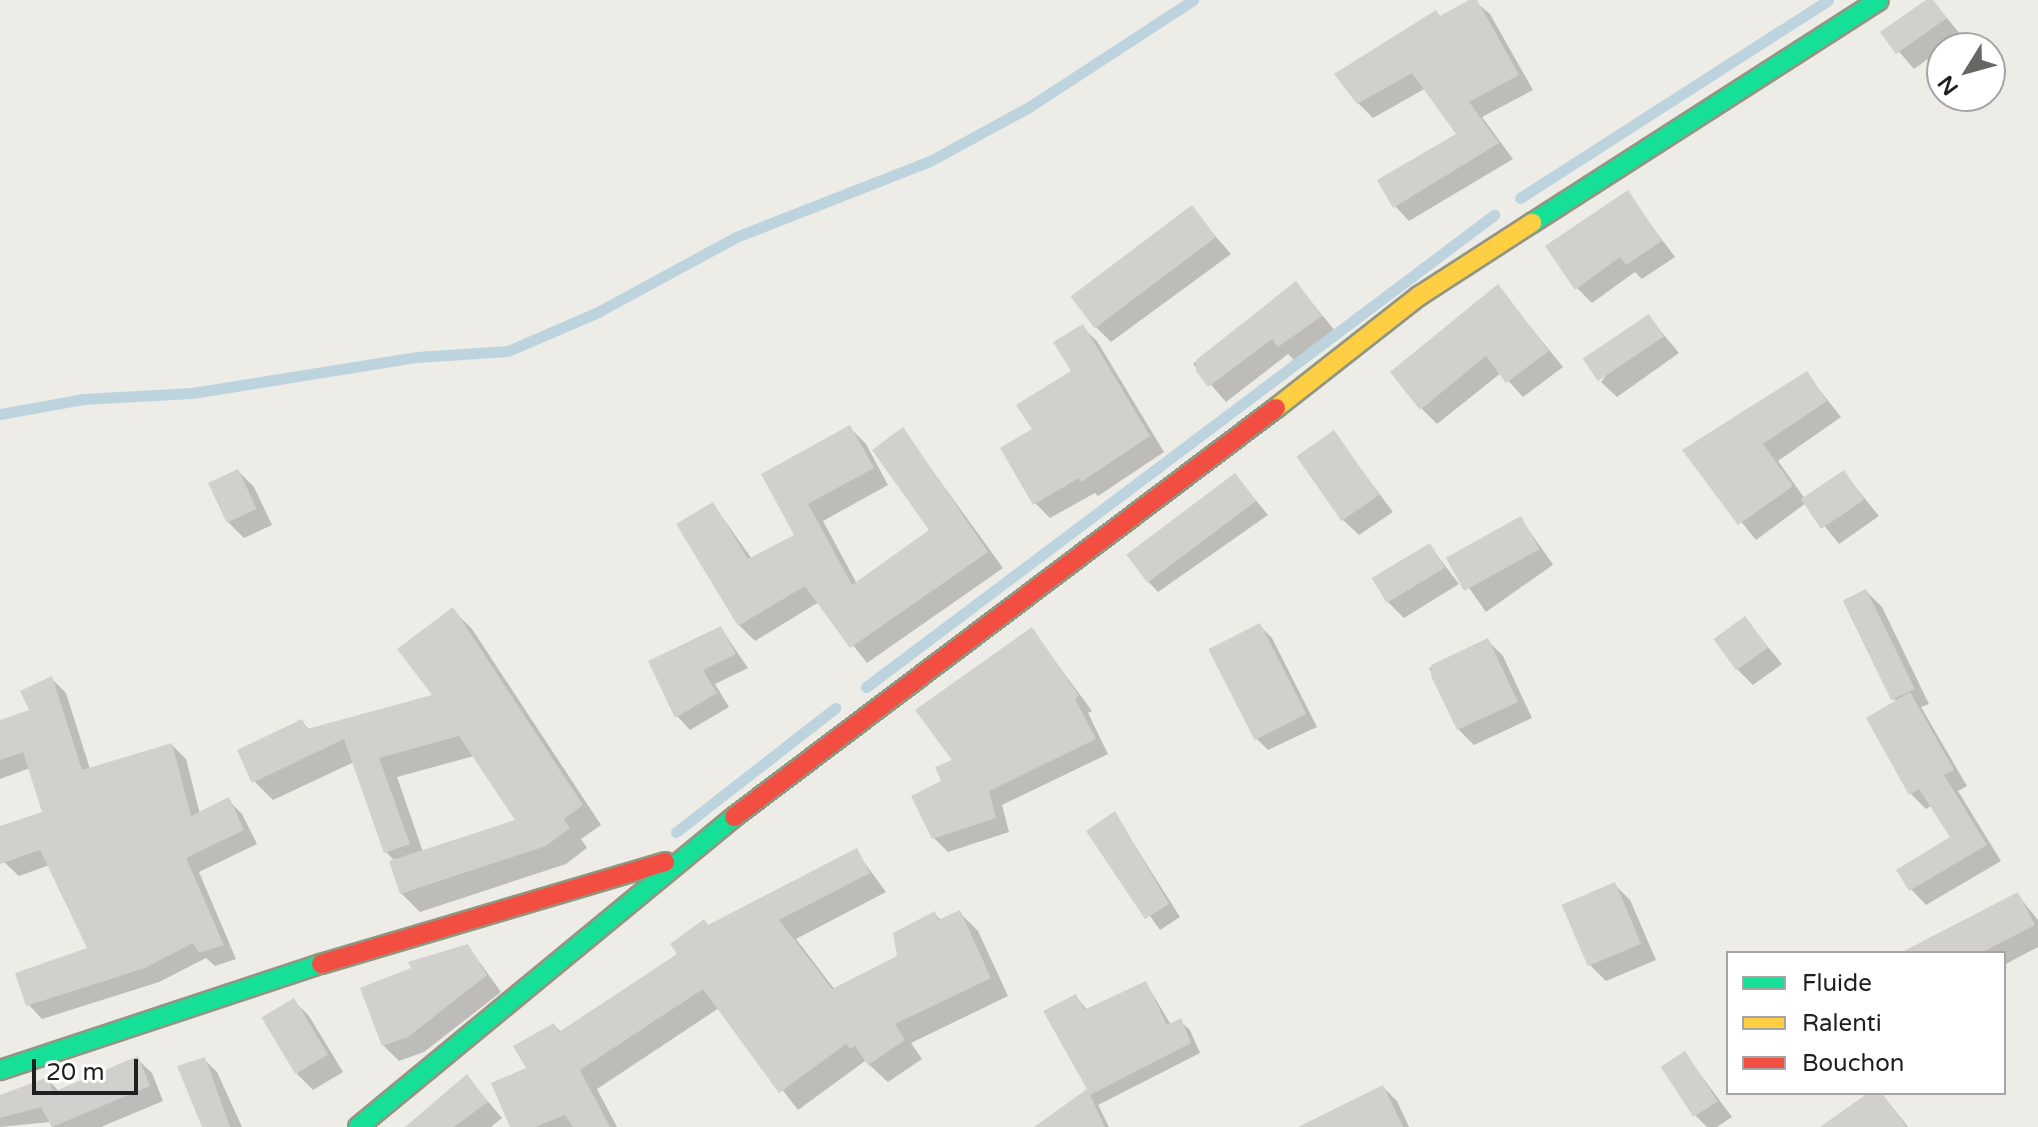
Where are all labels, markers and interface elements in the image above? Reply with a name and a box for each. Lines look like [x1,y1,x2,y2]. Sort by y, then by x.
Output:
north arrow [1926,32,2006,112]
text: N [1933,70,1964,100]
legend [1726,951,2006,1095]
text: Fluide [1802,969,1872,998]
text: Ralenti [1802,1009,1882,1038]
scale bar [36,1043,142,1093]
text: Bouchon [1802,1049,1904,1078]
text: 20 m [46,1058,104,1087]

